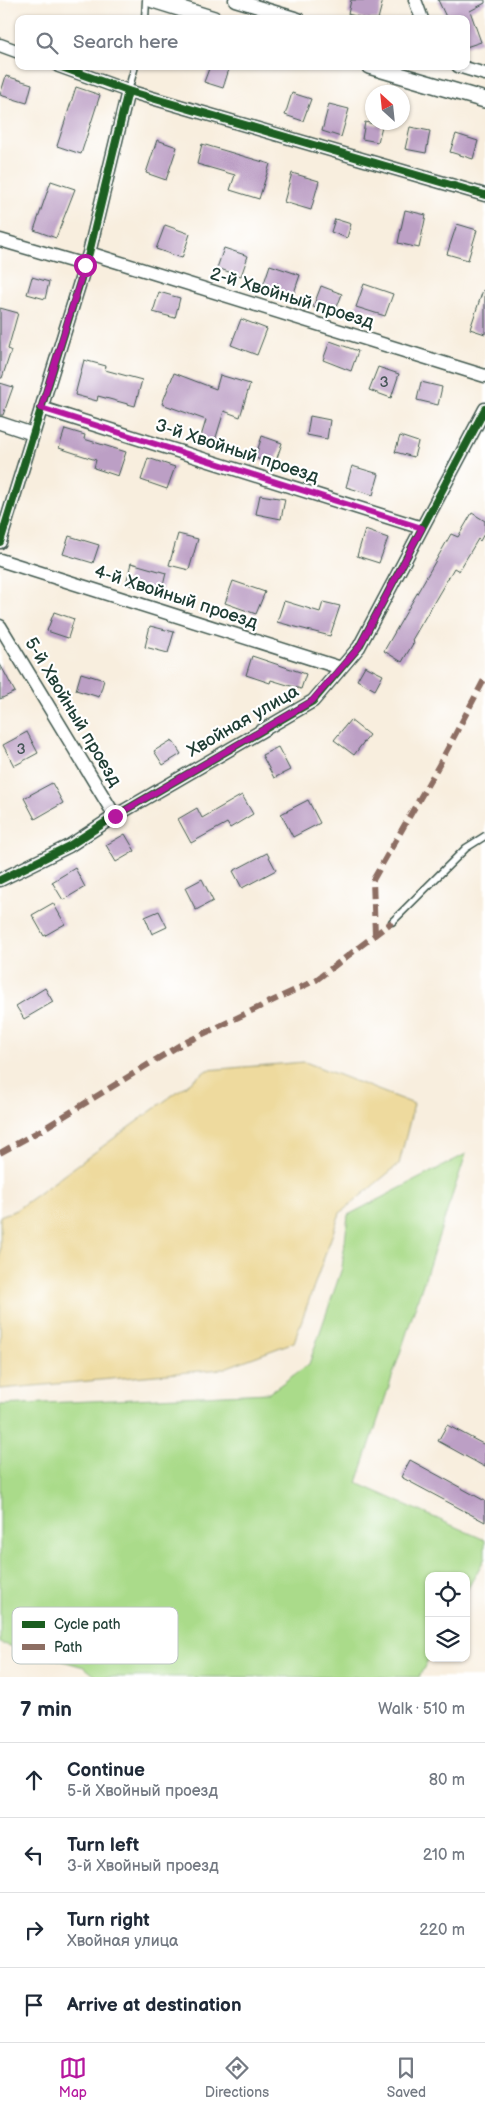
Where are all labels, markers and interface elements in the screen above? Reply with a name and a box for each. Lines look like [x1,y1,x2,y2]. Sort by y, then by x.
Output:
search box [15,15,470,70]
icon: search [33,29,61,57]
text: Search here [73,31,178,54]
north arrow [365,85,410,130]
route start [74,254,97,277]
street label: 2-й Хвойный проезд [208,263,376,333]
house number: 3 [379,373,389,392]
street label: 3-й Хвойный проезд [153,415,321,487]
street label: 4-й Хвойный проезд [92,561,260,633]
street label: 5-й Хвойный проезд [20,634,126,790]
street label: Хвойная улица [183,680,303,761]
house number: 3 [16,740,26,759]
route end [104,805,127,828]
map controls [425,1572,470,1662]
button: locate [425,1572,470,1617]
legend [12,1607,178,1664]
text: Cycle path [54,1616,121,1633]
button: layers [425,1617,470,1662]
text: Path [54,1639,82,1656]
text: 7 min [20,1697,72,1722]
text: Walk · 510 m [378,1700,465,1719]
text: Continue [67,1759,145,1782]
icon: ahead [20,1766,48,1794]
text: 80 m [429,1771,465,1790]
text: 5-й Хвойный проезд [67,1782,218,1801]
text: Turn left [67,1834,139,1857]
icon: left [20,1841,48,1869]
text: 210 m [423,1846,465,1865]
text: 3-й Хвойный проезд [67,1857,219,1876]
text: Turn right [67,1909,150,1932]
icon: right [20,1916,48,1944]
text: 220 m [419,1921,465,1940]
text: Хвойная улица [67,1932,179,1951]
icon: arrive [20,1991,48,2019]
text: Arrive at destination [67,1994,242,2017]
tab: Map [59,2054,87,2101]
tab: Directions [205,2054,269,2101]
tab: Saved [387,2054,426,2101]

